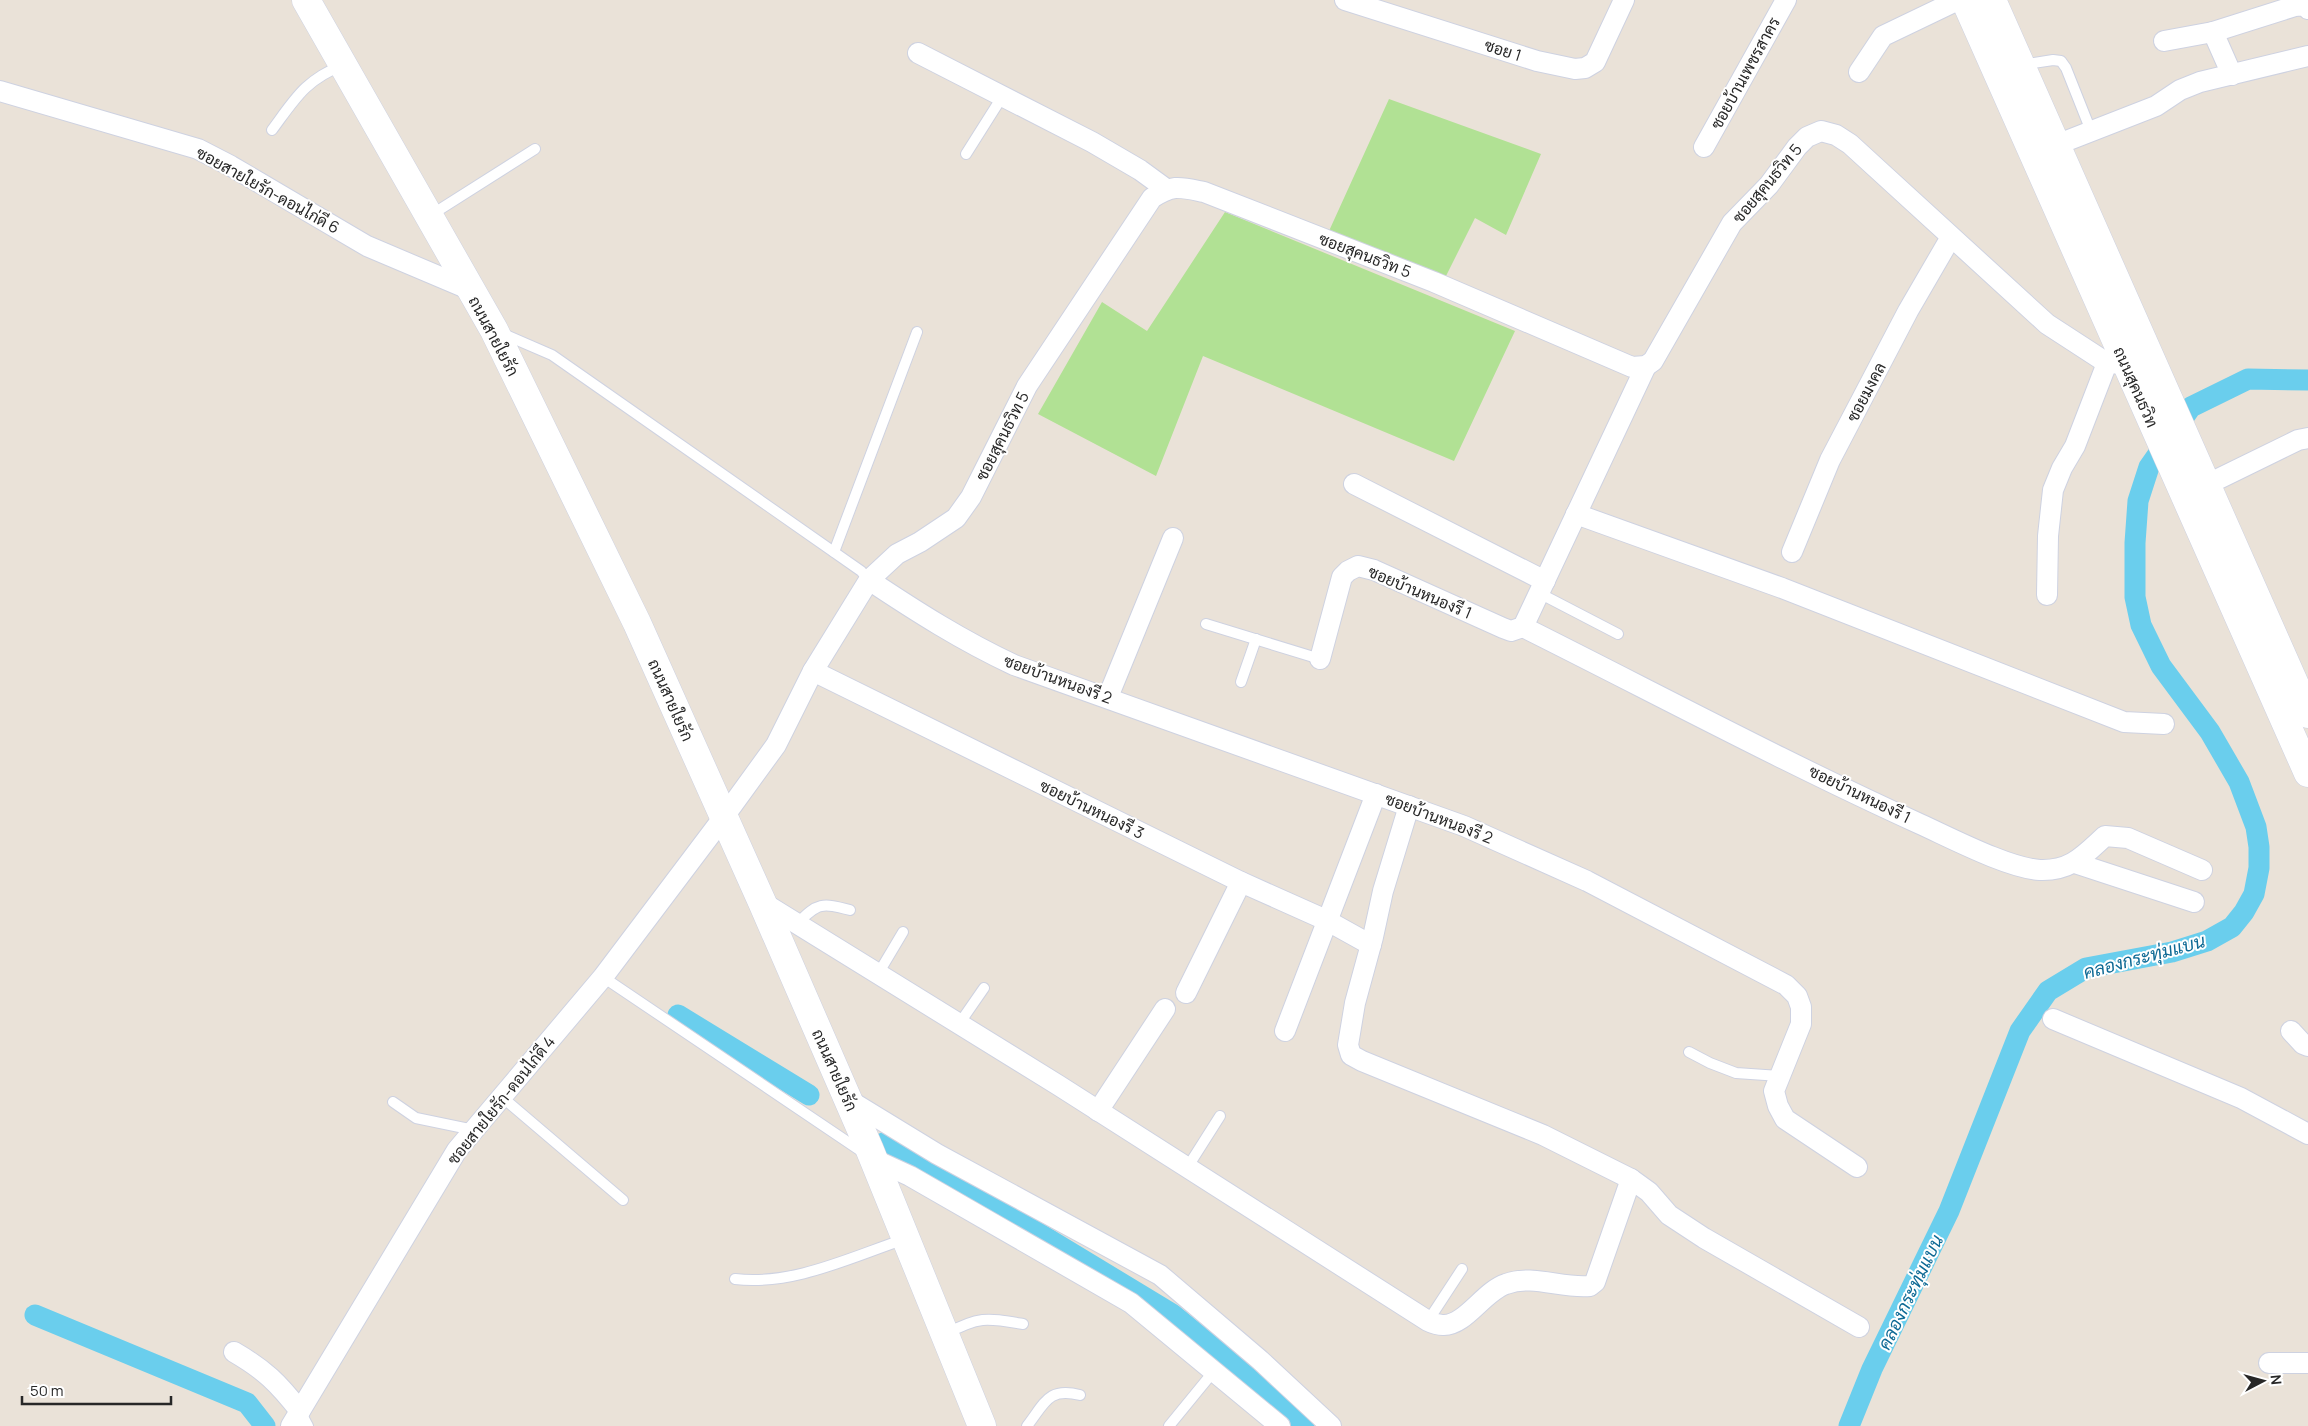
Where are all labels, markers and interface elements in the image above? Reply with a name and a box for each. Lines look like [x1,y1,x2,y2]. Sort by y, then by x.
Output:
street label: ซอยบ้านเพชรสาคร [1705,13,1785,133]
street label: ซอย 1 [1482,34,1524,66]
street label: ซอยสุคนธวิท 5 [1727,139,1807,228]
street label: ซอยสายใยรัก-ดอนไก่ดี 6 [192,141,344,239]
street label: ซอยสุคนธวิท 5 [1315,227,1414,284]
street label: ถนนสายใยรัก [464,292,524,380]
street label: ถนนสุคนธวิท [2108,343,2164,431]
street label: ซอยมงคล [1841,358,1891,426]
street label: ซอยสุคนธวิท 5 [970,388,1035,485]
street label: ซอยบ้านหนองรี 1 [1365,560,1475,624]
street label: ซอยบ้านหนองรี 2 [1001,649,1115,709]
street label: ถนนสายใยรัก [643,655,699,745]
street label: ซอยบ้านหนองรี 1 [1805,760,1915,828]
street label: ซอยบ้านหนองรี 3 [1036,774,1148,844]
street label: ซอยบ้านหนองรี 2 [1382,787,1496,849]
water label: คลองกระทุ่มแบน [2080,928,2208,985]
street label: ถนนสายใยรัก [807,1025,863,1115]
street label: ซอยสายใยรัก-ดอนไก่ดี 4 [442,1031,560,1169]
water label: คลองกระทุ่มแบน [1872,1230,1949,1354]
north arrow [2238,1356,2288,1406]
scale bar [22,1374,171,1406]
text: N [2266,1374,2286,1386]
text: 50 m [30,1380,64,1401]

